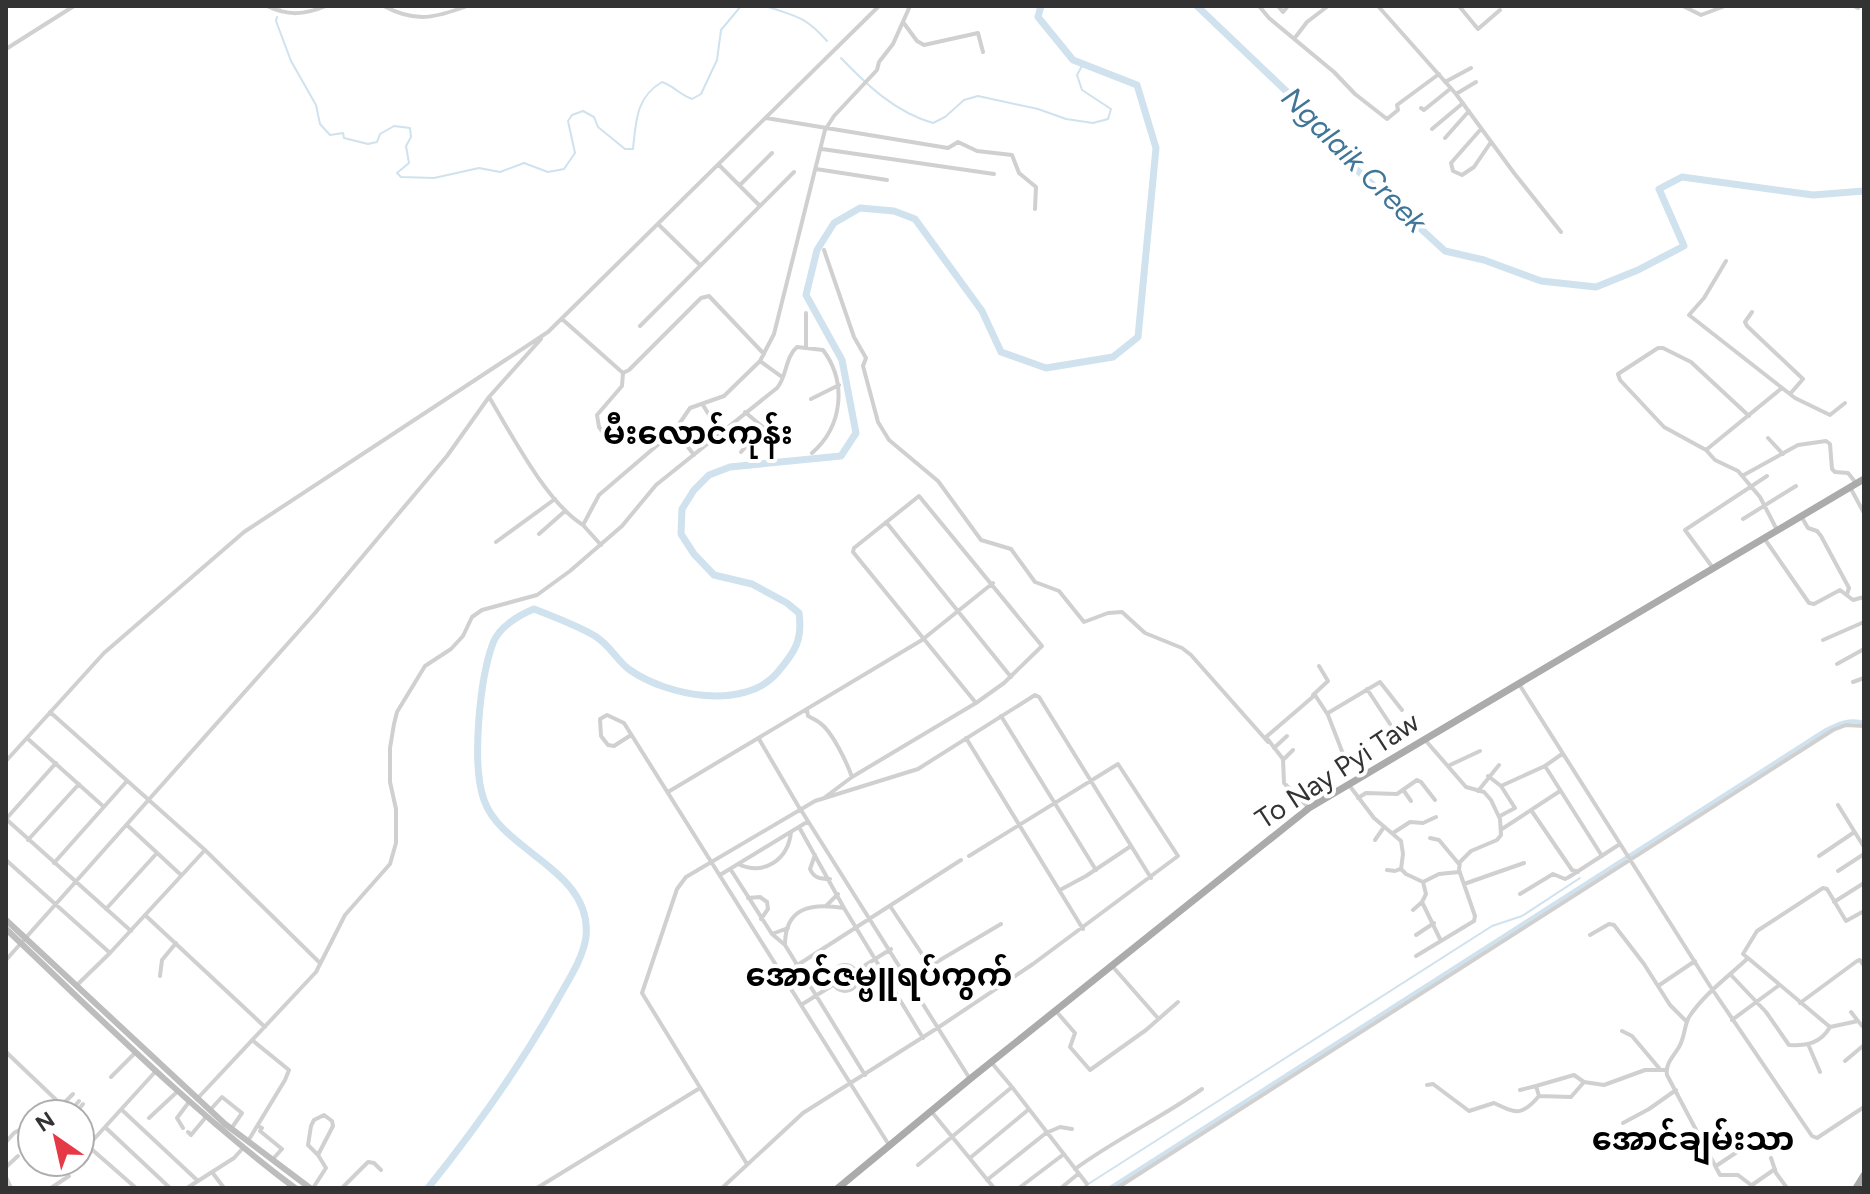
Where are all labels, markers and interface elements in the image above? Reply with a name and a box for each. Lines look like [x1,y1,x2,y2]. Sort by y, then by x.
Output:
water label: Ngalaik Creek [1274,79,1436,241]
district label: မီးလောင်ကုန်း [603,411,793,459]
street label: To Nay Pyi Taw [1249,704,1425,836]
district label: အောင်ဇမ္ဗူရပ်ကွက် [746,953,1012,1002]
north arrow [16,1098,96,1178]
text: N [30,1106,60,1138]
district label: အောင်ချမ်းသာ [1592,1117,1794,1166]

